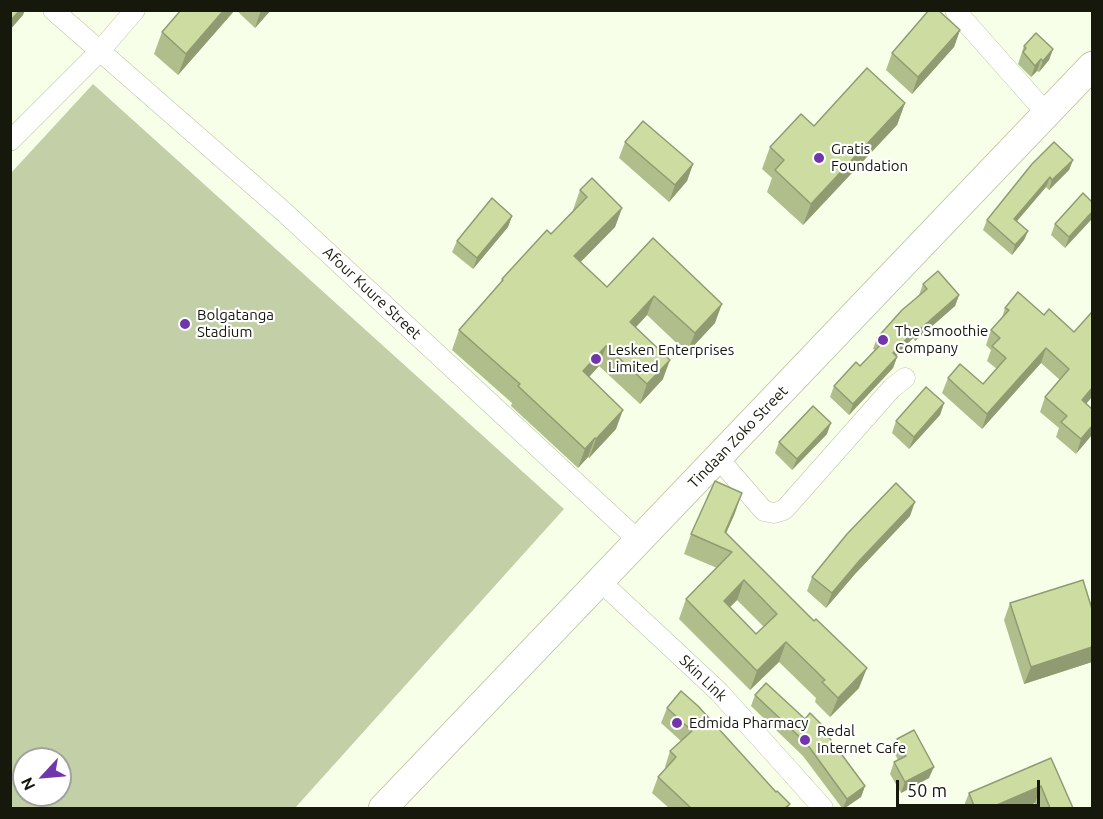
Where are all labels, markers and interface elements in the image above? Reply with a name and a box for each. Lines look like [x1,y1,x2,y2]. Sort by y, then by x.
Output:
place label: Gratis Foundation [831,140,908,175]
marker: Gratis Foundation [812,151,826,165]
street label: Afour Kuure Street [319,243,425,343]
place label: Bolgatanga Stadium [197,306,274,341]
marker: Bolgatanga Stadium [178,317,192,331]
place label: The Smoothie Company [895,322,988,357]
marker: The Smoothie Company [876,333,890,347]
place label: Lesken Enterprises Limited [608,341,734,376]
marker: Lesken Enterprises Limited [589,352,603,366]
street label: Tindaan Zoko Street [684,382,792,492]
street label: Skin Link [676,651,730,705]
place label: Edmida Pharmacy [689,714,809,732]
marker: Edmida Pharmacy [670,716,684,730]
place label: Redal Internet Cafe [817,722,906,757]
marker: Redal Internet Cafe [798,733,812,747]
north arrow [12,747,72,807]
scale bar [899,768,1043,806]
text: N [17,775,38,793]
text: 50 m [907,780,947,800]

